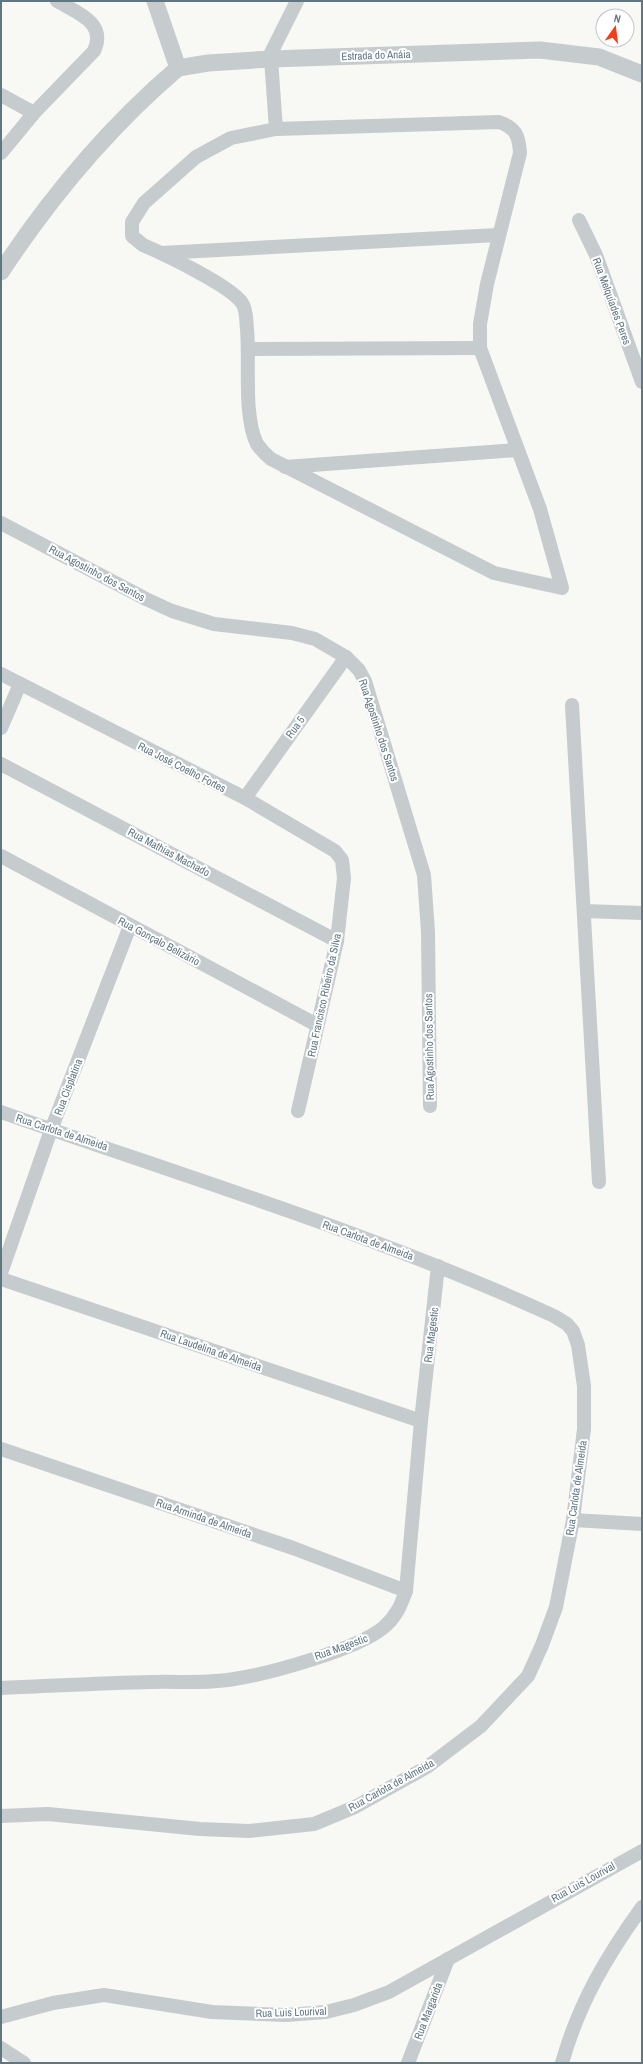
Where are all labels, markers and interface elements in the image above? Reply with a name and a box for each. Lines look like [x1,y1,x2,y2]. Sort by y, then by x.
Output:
north arrow [595,8,635,48]
text: N [613,11,622,26]
street label: Estrada do Anáia [341,47,411,63]
street label: Rua Melquíades Peres [590,255,634,347]
street label: Rua Agostinho dos Santos [47,542,148,604]
street label: Rua Agostinho dos Santos [356,677,402,783]
street label: Rua 5 [282,713,308,741]
street label: Rua José Coelho Fortes [136,739,229,795]
street label: Rua Mathias Machado [126,825,212,879]
street label: Rua Gonçalo Belizário [116,914,202,968]
street label: Rua Francisco Ribeiro da Silva [304,932,344,1058]
street label: Rua Agostinho dos Santos [421,993,437,1101]
street label: Rua Cisplatina [51,1057,85,1117]
street label: Rua Carlota de Almeida [14,1111,110,1153]
street label: Rua Carlota de Almeida [321,1217,415,1263]
street label: Rua Magestic [421,1306,441,1363]
street label: Rua Laudelina de Almeida [158,1326,264,1374]
street label: Rua Carlota de Almeida [562,1440,590,1536]
street label: Rua Arminda de Almeida [154,1495,254,1541]
street label: Rua Magestic [312,1631,370,1663]
street label: Rua Carlota de Almeida [346,1756,436,1814]
street label: Rua Luis Lourival [549,1859,617,1905]
street label: Rua Margarida [411,1980,445,2042]
street label: Rua Luis Lourival [255,2004,327,2020]

